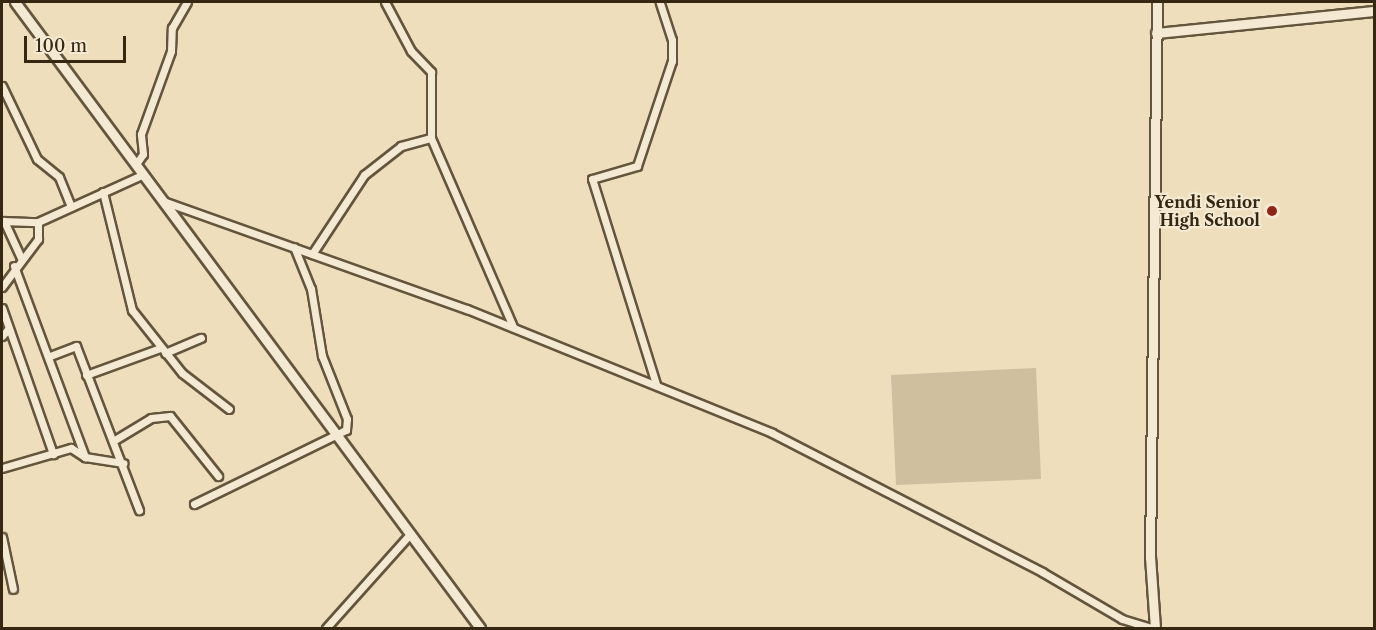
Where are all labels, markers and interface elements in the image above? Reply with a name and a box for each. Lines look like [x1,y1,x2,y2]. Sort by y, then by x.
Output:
scale bar [27,24,129,62]
text: 100 m [35,35,87,57]
place label: Yendi Senior High School [1155,192,1260,230]
marker: Yendi Senior High School [1265,204,1279,218]

